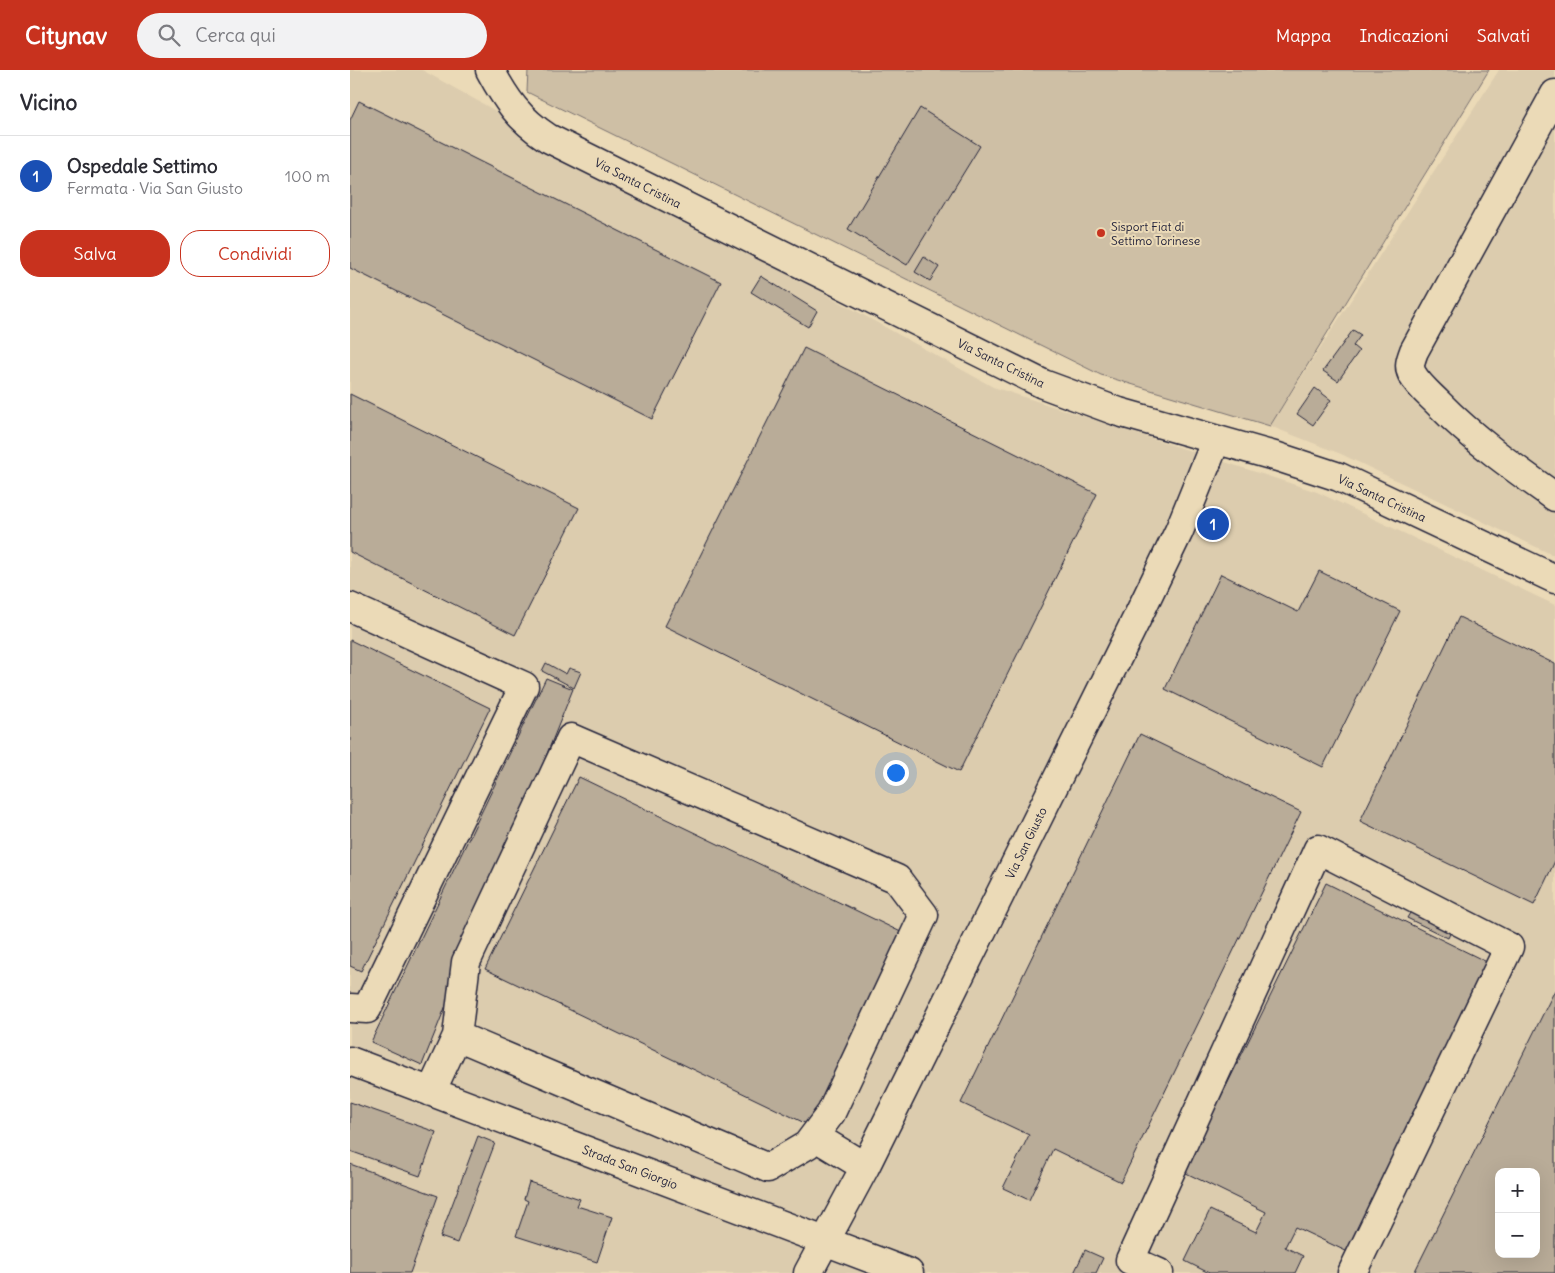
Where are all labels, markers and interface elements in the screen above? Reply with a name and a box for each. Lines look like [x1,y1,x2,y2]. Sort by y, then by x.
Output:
search box [137,13,487,58]
text: Citynav [25,20,107,50]
icon: search [155,21,183,49]
text: Cerca qui [195,23,276,47]
text: Mappa [1276,24,1331,47]
text: Indicazioni [1359,24,1449,47]
text: Salvati [1477,24,1530,47]
text: Vicino [20,89,77,116]
text: Ospedale Settimo [67,154,218,178]
street label: Via Santa Cristina [592,155,684,211]
text: 1 [33,166,39,186]
text: 100 m [285,166,330,186]
text: Fermata · Via San Giusto [67,178,243,198]
place label: Sisport Fiat di Settimo Torinese [1111,219,1200,248]
marker: Sisport Fiat di Settimo Torinese [1095,227,1107,239]
button: Salva [20,230,170,277]
button: Condividi [180,230,330,277]
street label: Via Santa Cristina [955,335,1047,391]
street label: Via Santa Cristina [1336,471,1429,525]
pin: 1 [1197,505,1229,543]
your location [883,760,909,786]
street label: Via San Giusto [1002,805,1050,881]
street label: Strada San Giorgio [580,1142,680,1192]
map controls [1495,1168,1540,1258]
button: + [1495,1168,1540,1213]
button: − [1495,1213,1540,1258]

